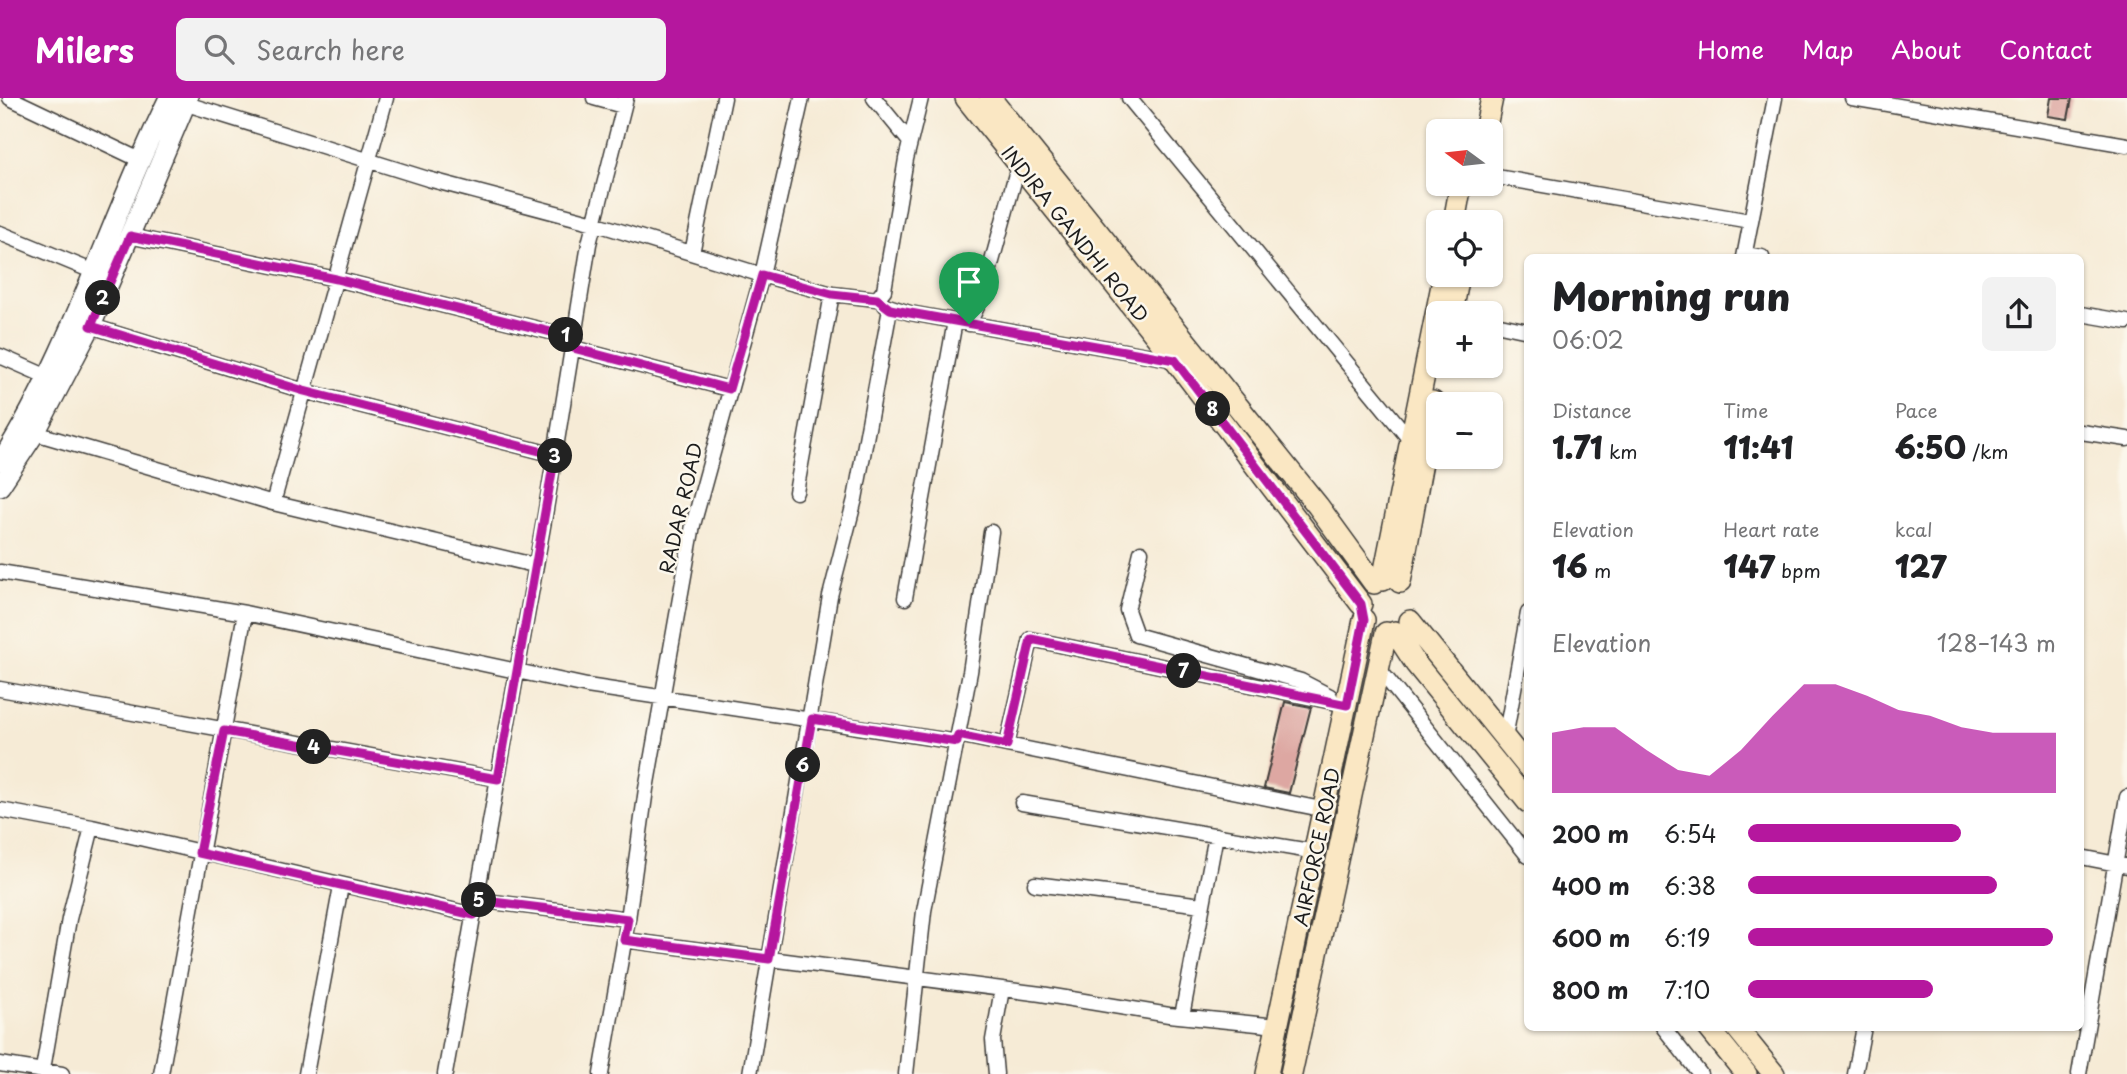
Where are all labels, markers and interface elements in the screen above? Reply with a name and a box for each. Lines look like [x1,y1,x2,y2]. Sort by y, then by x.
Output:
search box [176,18,666,81]
text: Milers [35,24,134,74]
icon: search [200,30,238,68]
text: Search here [256,30,405,69]
text: Home [1697,31,1764,67]
text: Map [1802,31,1853,67]
text: About [1891,31,1961,67]
text: Contact [1999,31,2092,67]
north arrow [1426,119,1503,196]
map controls [1426,119,1503,469]
street label: INDIRA GANDHI ROAD [996,139,1156,328]
button: locate [1426,210,1503,287]
pin [939,252,999,324]
icon: arrive [950,263,988,301]
text: Morning run [1552,267,1790,324]
button: share [1982,277,2056,351]
pin: 2 [86,280,120,316]
text: 2 [96,283,109,311]
button: + [1426,301,1503,378]
pin: 1 [548,317,584,352]
text: 1 [561,320,570,348]
text: 06:02 [1552,322,1624,357]
pin: 8 [1196,392,1230,426]
button: − [1426,392,1503,469]
text: 8 [1207,394,1218,422]
text: Distance [1552,396,1632,424]
text: Time [1723,396,1768,424]
text: Pace [1895,396,1938,424]
text: 1.71 [1552,424,1603,469]
text: 11:41 [1723,424,1794,469]
text: 6:50 [1895,424,1966,469]
text: km [1603,437,1638,465]
text: /km [1966,437,2009,465]
pin: 3 [538,438,572,474]
street label: RADAR ROAD [651,440,709,576]
text: 3 [548,441,561,469]
text: Elevation [1552,515,1634,543]
text: Heart rate [1723,515,1819,543]
text: kcal [1895,515,1933,543]
text: 16 [1552,543,1588,588]
text: 147 [1723,543,1775,588]
text: 127 [1895,543,1947,588]
text: m [1588,556,1611,584]
text: bpm [1775,556,1821,584]
text: Elevation [1552,625,1651,660]
text: 128–143 m [1937,625,2056,660]
pin: 7 [1166,654,1202,688]
text: 7 [1178,656,1189,684]
pin: 4 [296,730,332,764]
text: 4 [307,732,320,760]
pin: 6 [786,748,820,782]
text: 6 [796,750,809,778]
street label: AIRFORCE ROAD [1286,765,1347,929]
text: 200 m [1552,816,1629,851]
text: 6:54 [1664,816,1717,851]
text: 400 m [1552,868,1630,903]
text: 6:38 [1664,868,1716,903]
pin: 5 [462,882,496,918]
text: 5 [472,885,485,913]
text: 600 m [1552,920,1630,955]
text: 6:19 [1664,920,1710,955]
text: 800 m [1552,972,1629,1007]
text: 7:10 [1664,972,1710,1007]

